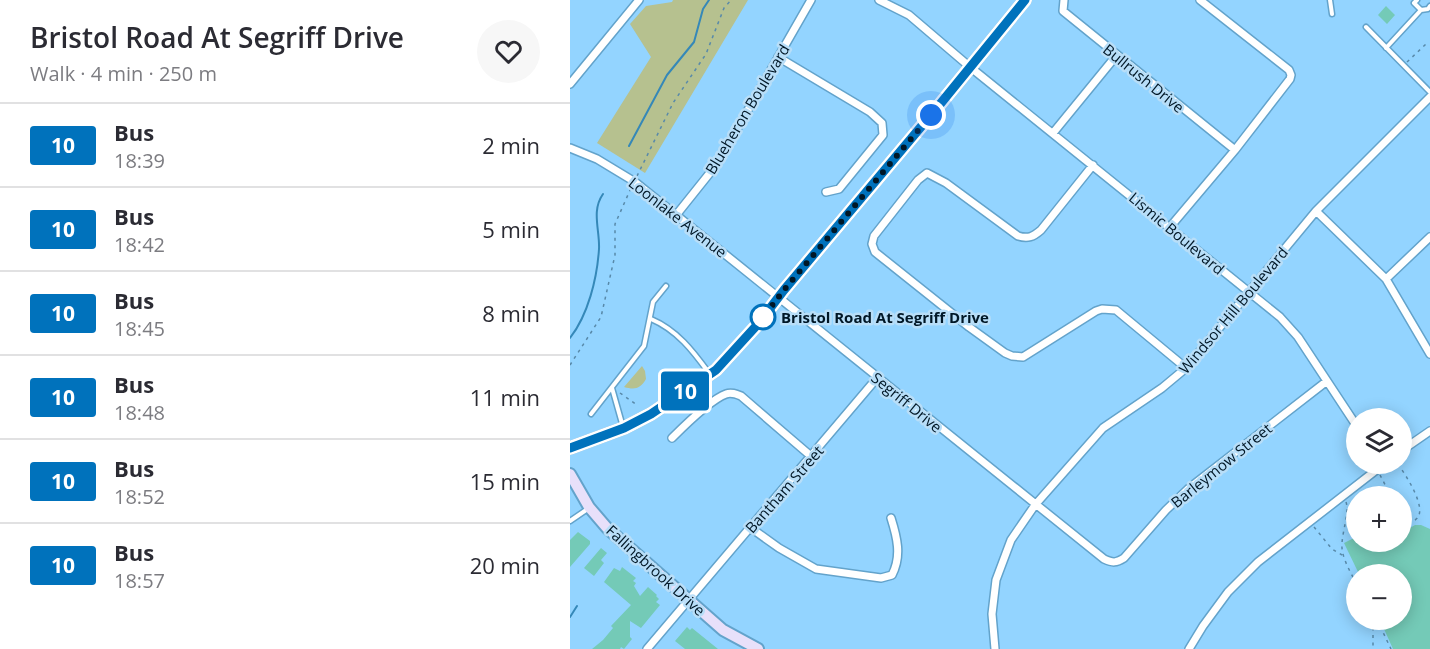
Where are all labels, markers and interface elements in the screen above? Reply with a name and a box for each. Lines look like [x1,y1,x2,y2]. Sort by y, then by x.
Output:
text: Bristol Road At Segriff Drive [30,18,404,56]
button: heart [477,20,540,83]
street label: Bullrush Drive [1099,39,1189,117]
street label: Blueheron Boulevard [700,40,794,178]
text: Walk · 4 min · 250 m [30,60,217,87]
your location [916,100,946,130]
text: Bus [114,117,154,147]
text: 2 min [482,130,540,160]
text: 10 [51,131,75,159]
text: 18:39 [114,147,165,174]
street label: Loonlake Avenue [625,172,731,262]
street label: Lismic Boulevard [1125,187,1229,279]
text: Bus [114,201,154,231]
text: 5 min [482,214,540,244]
text: 10 [51,215,75,243]
text: 18:42 [114,231,165,258]
street label: Windsor Hill Boulevard [1174,242,1292,378]
text: Bus [114,285,154,315]
text: 8 min [482,298,540,328]
text: 10 [51,299,75,327]
marker: Bristol Road At Segriff Drive [750,304,776,330]
place label: Bristol Road At Segriff Drive [781,307,989,327]
text: 18:45 [114,315,165,342]
street label: Segriff Drive [868,367,946,437]
text: Bus [114,369,154,399]
line badge: 10 [658,372,712,410]
text: 10 [673,377,697,405]
text: 11 min [470,382,540,412]
text: 10 [51,383,75,411]
text: 18:48 [114,399,165,426]
map controls [1346,408,1412,630]
button: layers [1346,408,1412,474]
street label: Barleymow Street [1166,418,1276,512]
street label: Bantham Street [740,441,828,537]
text: Bus [114,453,154,483]
text: 15 min [470,466,540,496]
text: 10 [51,467,75,495]
text: 18:52 [114,483,165,510]
button: + [1346,486,1412,552]
street label: Fallingbrook Drive [602,520,710,620]
text: Bus [114,537,154,567]
text: 20 min [470,550,540,580]
text: 10 [51,551,75,579]
button: − [1346,564,1412,630]
text: 18:57 [114,567,165,594]

